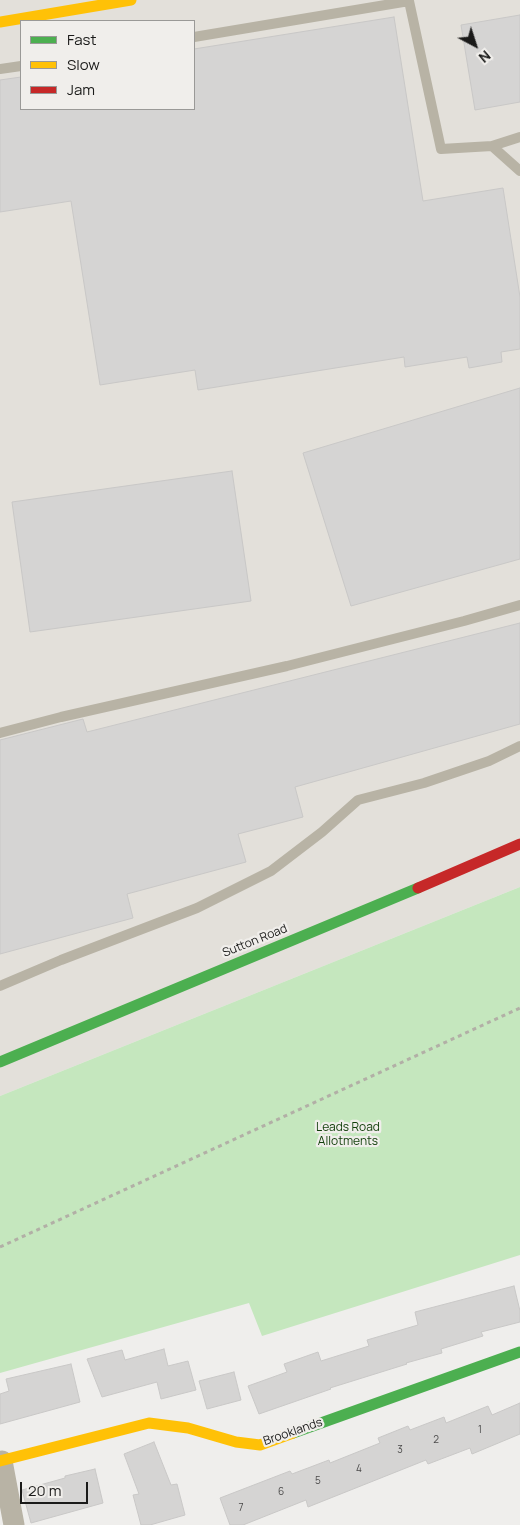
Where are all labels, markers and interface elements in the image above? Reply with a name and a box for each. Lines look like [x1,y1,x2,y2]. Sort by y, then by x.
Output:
legend [20,20,195,110]
north arrow [450,20,500,70]
text: Fast [67,29,96,50]
text: N [475,46,495,67]
text: Slow [67,54,100,75]
text: Jam [67,79,95,100]
street label: Sutton Road [221,921,289,961]
park label: Leads Road Allotments [316,1121,380,1149]
street label: Brooklands [261,1415,325,1449]
house number: 1 [478,1424,482,1436]
house number: 2 [433,1434,439,1446]
house number: 3 [397,1444,403,1456]
house number: 4 [356,1463,362,1475]
scale bar [22,1472,90,1504]
house number: 5 [315,1475,321,1487]
text: 20 m [28,1480,61,1501]
house number: 6 [278,1486,284,1498]
house number: 7 [238,1502,244,1514]

